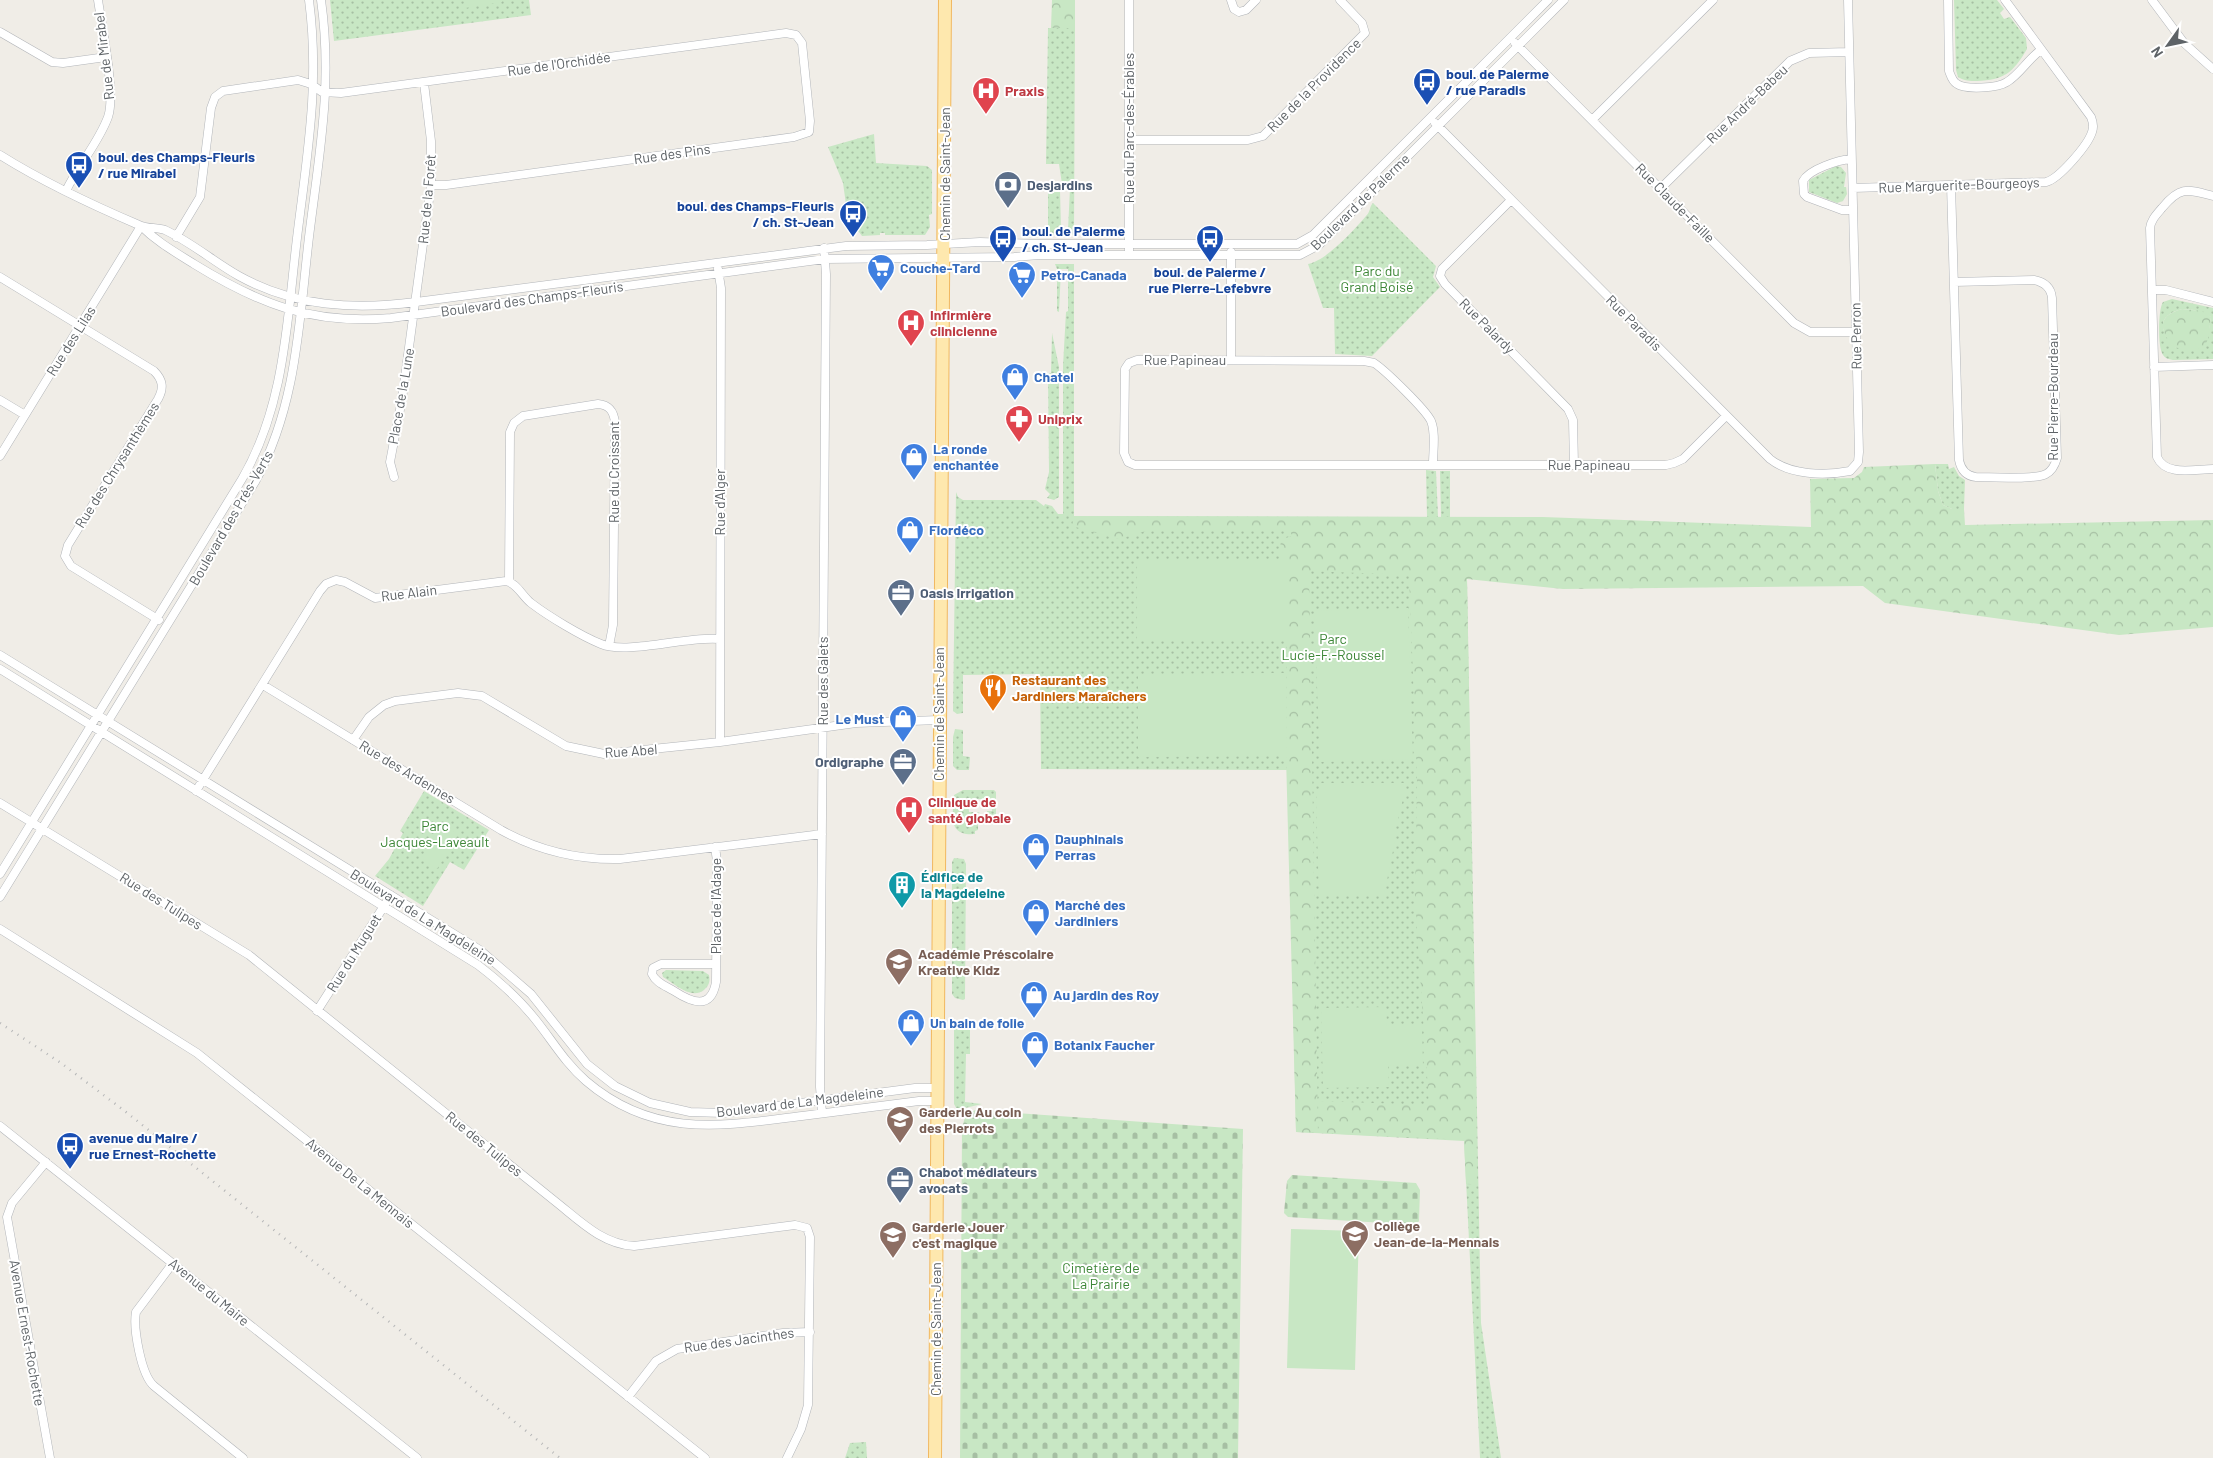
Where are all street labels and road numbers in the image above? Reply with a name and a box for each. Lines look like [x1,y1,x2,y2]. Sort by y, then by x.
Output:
street label: Rue de Mirabel [90,11,117,101]
street label: Rue de la Providence [1263,34,1364,135]
street label: Rue de l'Orchidée [506,48,612,79]
street label: Rue du Parc-des-Érables [1120,53,1137,203]
street label: Rue André-Babeu [1703,61,1791,147]
street label: Chemin de Saint-Jean [936,107,953,241]
street label: Rue des Pins [633,140,711,167]
street label: Boulevard de Palerme [1306,150,1413,253]
street label: Rue de la Forêt [414,153,439,244]
street label: Rue Claude-Faille [1632,159,1719,246]
street label: Rue Marguerite-Bourgeoys [1878,173,2040,196]
street label: Boulevard des Champs-Fleuris [439,277,625,320]
street label: Rue Paradis [1603,291,1666,354]
street label: Rue Palardy [1456,294,1519,357]
street label: Rue des Lilas [42,302,99,379]
street label: Rue Perron [1846,302,1865,370]
street label: Rue Pierre-Bourdeau [2044,333,2061,461]
street label: Place de la Lune [384,346,417,445]
street label: Rue Papineau [1144,351,1226,368]
street label: Rue des Chrysanthèmes [71,398,162,531]
street label: Rue du Croissant [605,421,622,523]
street label: Boulevard des Prés-Verts [185,447,276,588]
street label: Rue Papineau [1548,456,1630,473]
street label: Rue d'Alger [711,469,728,535]
street label: Rue Alain [380,581,438,604]
street label: Rue des Galets [814,636,831,725]
street label: Chemin de Saint-Jean [930,647,947,781]
street label: Rue des Ardennes [356,736,458,807]
street label: Rue Abel [604,740,658,761]
street label: Place de l'Adage [707,858,724,954]
street label: Boulevard de La Magdeleine [347,865,499,968]
street label: Rue des Tulipes [117,868,206,933]
street label: Rue du Muguet [323,910,384,995]
street label: Boulevard de La Magdeleine [715,1083,884,1120]
street label: Rue des Tulipes [442,1107,526,1180]
street label: Avenue De La Mennais [303,1134,418,1232]
street label: Avenue du Maire [166,1254,253,1329]
street label: Avenue Ernest-Rochette [6,1258,49,1407]
street label: Chemin de Saint-Jean [927,1262,944,1396]
street label: Rue des Jacinthes [683,1323,795,1356]

